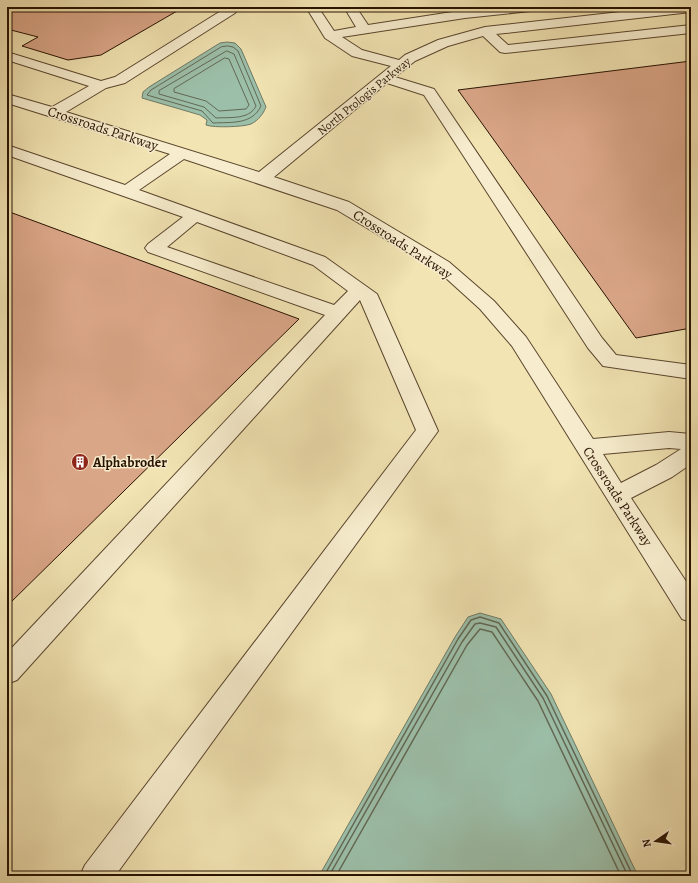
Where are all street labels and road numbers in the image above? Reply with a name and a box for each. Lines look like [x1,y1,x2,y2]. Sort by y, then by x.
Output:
street label: North Prologis Parkway [314,53,414,139]
street label: Crossroads Parkway [45,102,161,156]
street label: Crossroads Parkway [349,205,457,284]
street label: Crossroads Parkway [578,443,657,550]

